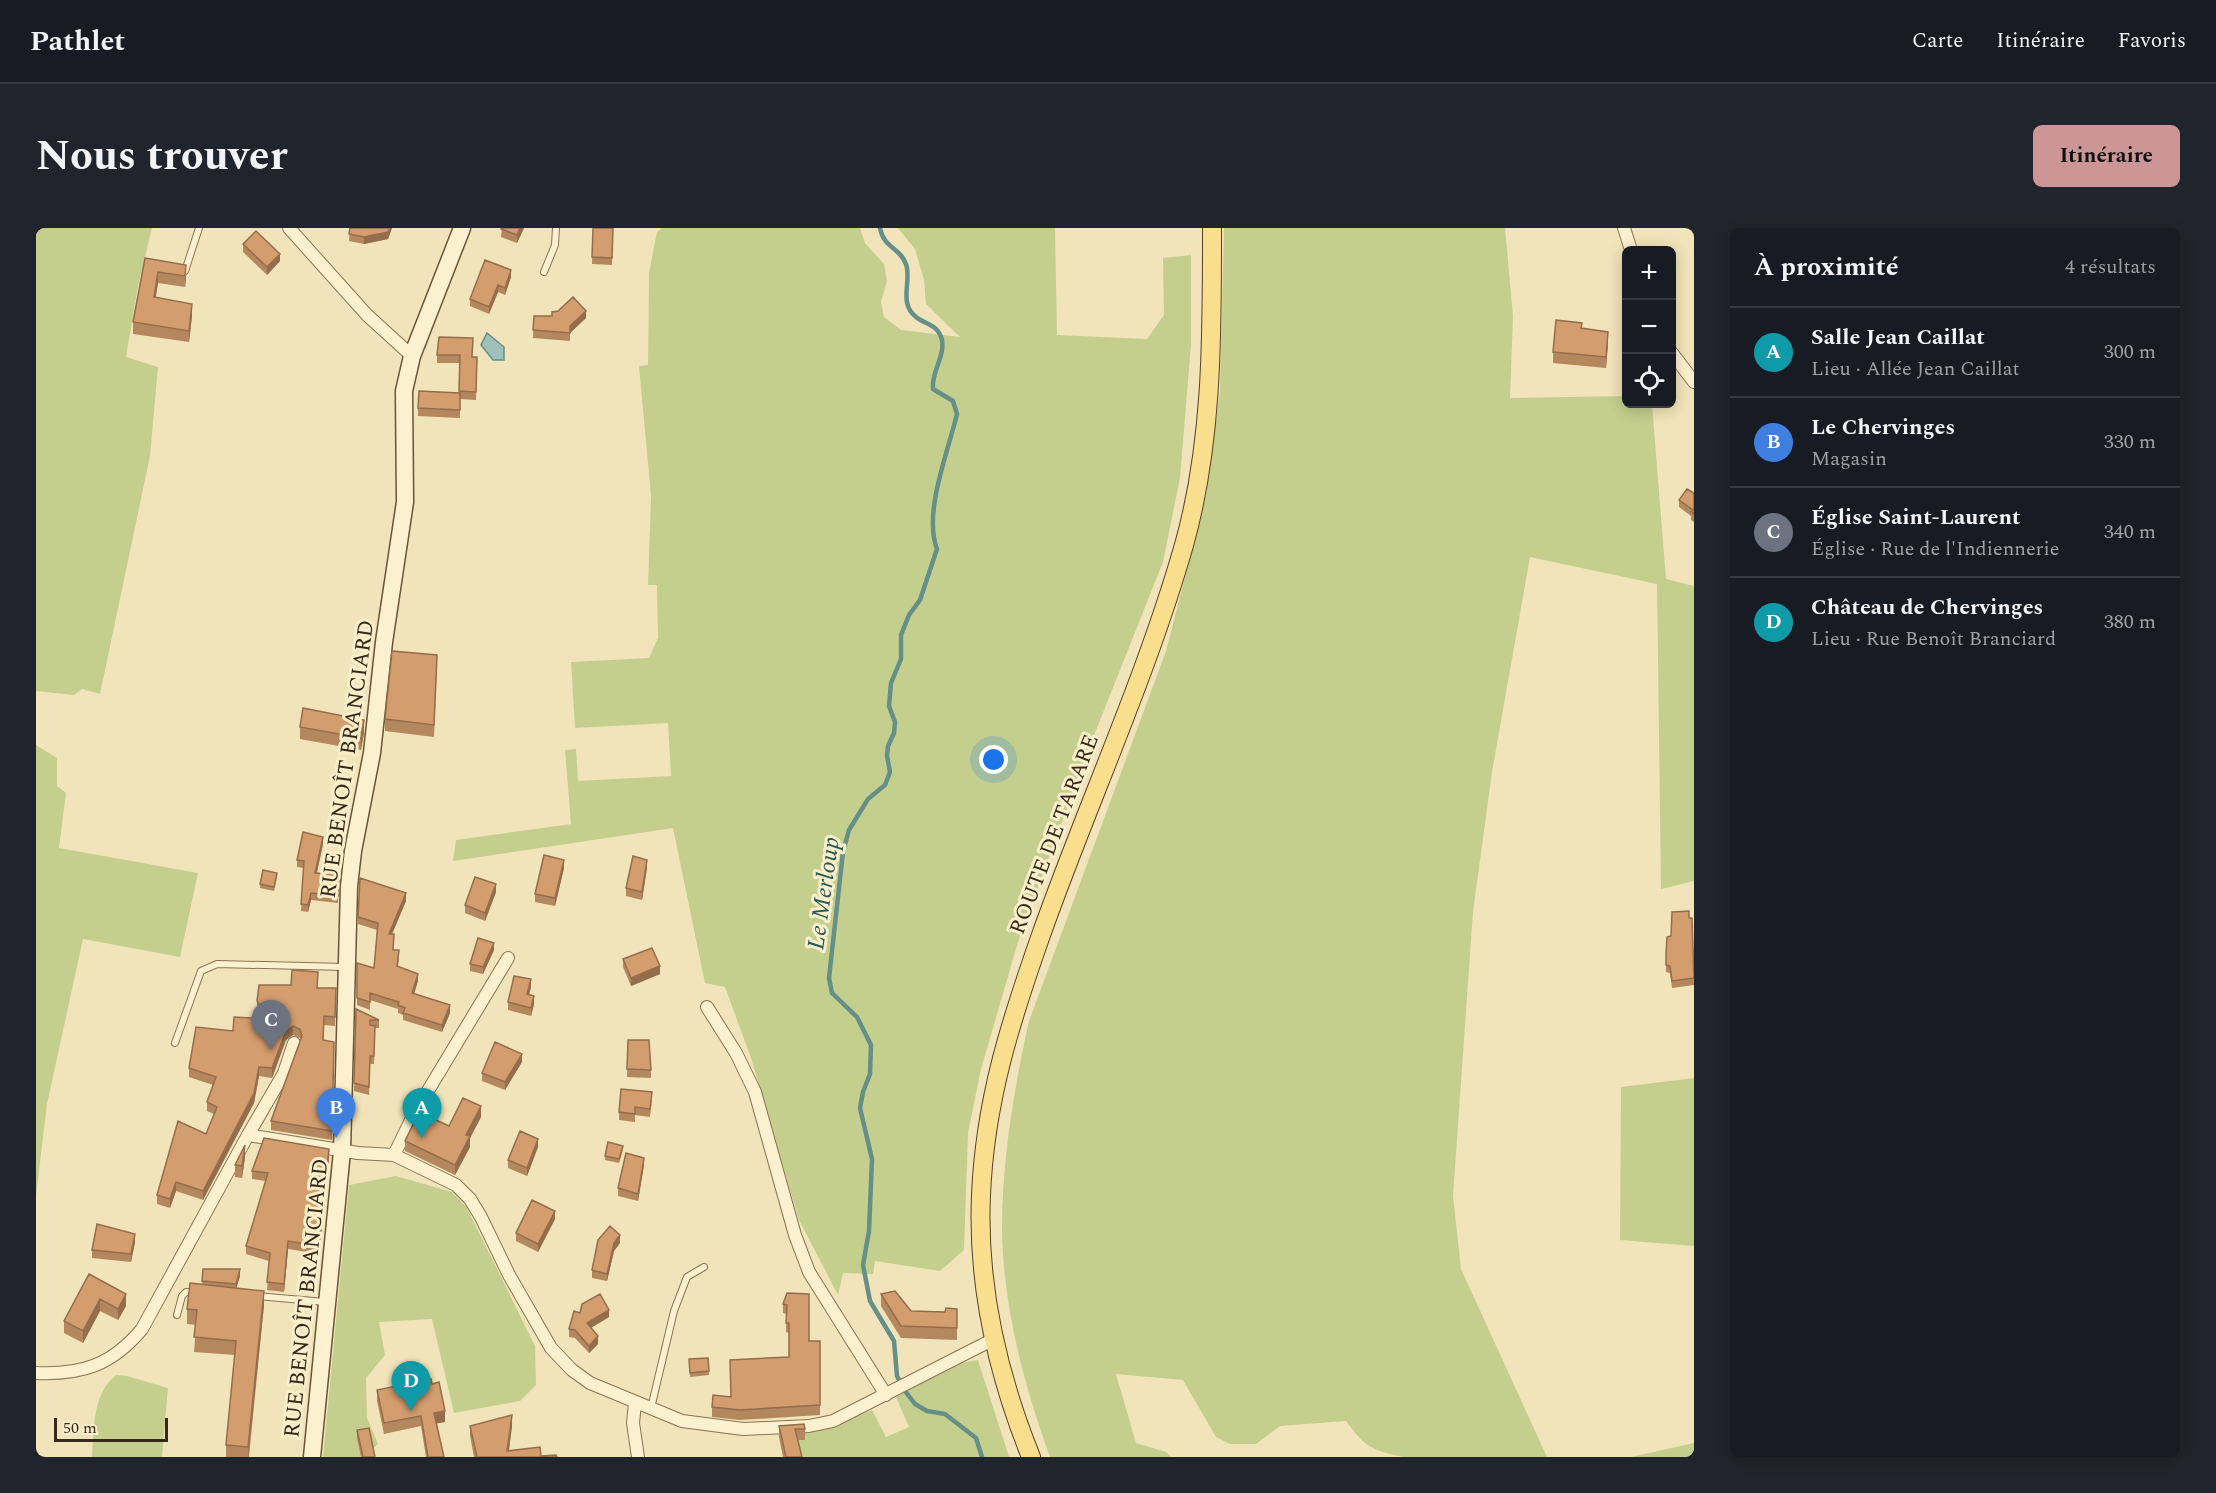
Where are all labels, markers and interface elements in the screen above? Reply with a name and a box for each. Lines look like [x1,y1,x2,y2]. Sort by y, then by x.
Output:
text: Pathlet [30,20,125,63]
text: Carte [1912,25,1963,57]
text: Itinéraire [1996,25,2085,57]
text: Favoris [2118,25,2186,57]
text: Nous trouver [36,125,288,188]
button: Itinéraire [2033,125,2180,187]
map controls [1622,246,1676,408]
button: + [1622,246,1676,300]
text: À proximité [1754,247,1899,287]
text: 4 résultats [2065,252,2156,282]
button: − [1622,300,1676,354]
text: Salle Jean Caillat [1811,321,1985,354]
text: A [1766,337,1781,367]
text: 300 m [2104,337,2156,367]
button: locate [1622,354,1676,408]
text: Lieu · Allée Jean Caillat [1811,354,2020,384]
text: Le Chervinges [1811,411,1955,444]
text: B [1766,427,1781,457]
text: 330 m [2104,427,2156,457]
text: Magasin [1811,444,1887,474]
text: Église Saint-Laurent [1811,501,2021,534]
text: C [1766,517,1781,547]
text: 340 m [2104,517,2156,547]
text: Église · Rue de l'Indiennerie [1811,534,2059,564]
text: Château de Chervinges [1811,591,2043,624]
text: D [1765,607,1782,637]
text: 380 m [2104,607,2156,637]
street label: RUE BENOÎT BRANCIARD [312,618,383,900]
text: Lieu · Rue Benoît Branciard [1811,624,2056,654]
street label: ROUTE DE TARARE [1001,730,1108,939]
your location [979,745,1008,774]
water label: Le Merloup [798,834,850,952]
pin: C [252,1000,290,1050]
pin: B [316,1088,356,1138]
pin: A [402,1088,442,1138]
street label: RUE BENOÎT BRANCIARD [275,1157,338,1439]
pin: D [392,1362,430,1411]
scale bar [54,1415,168,1442]
text: 50 m [63,1416,97,1440]

